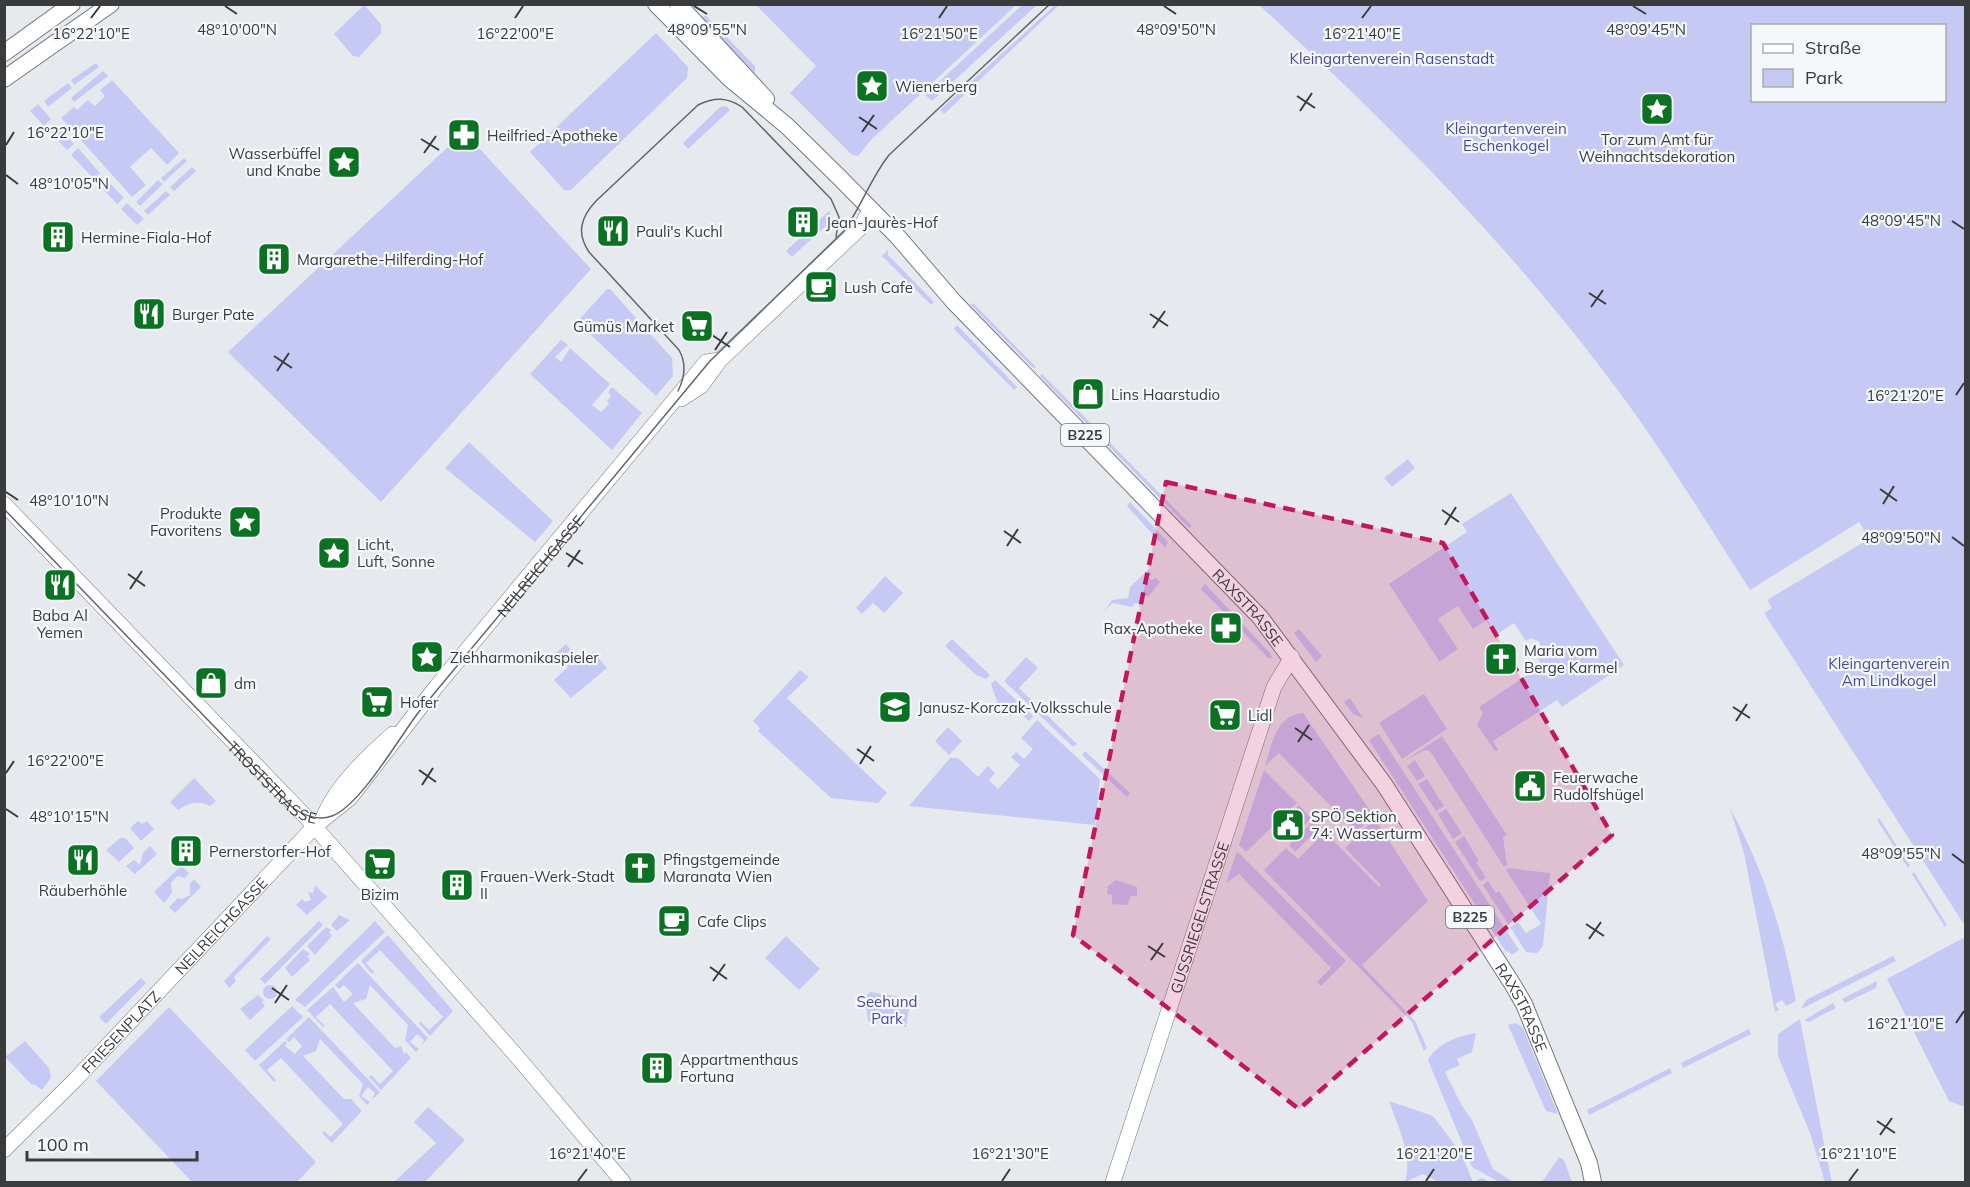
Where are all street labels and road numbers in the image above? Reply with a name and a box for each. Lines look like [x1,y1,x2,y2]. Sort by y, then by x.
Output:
road number: B225 [1061,424,1109,446]
street label: NEILREICHGASSE [492,511,588,620]
street label: RAXSTRASSE [1209,565,1288,650]
street label: TROSTSTRASSE [224,737,319,827]
street label: GUSSRIEGELSTRASSE [1165,839,1233,996]
street label: NEILREICHGASSE [170,873,271,978]
road number: B225 [1446,906,1494,928]
street label: RAXSTRASSE [1492,959,1552,1055]
street label: FRIESENPLATZ [77,987,164,1077]

